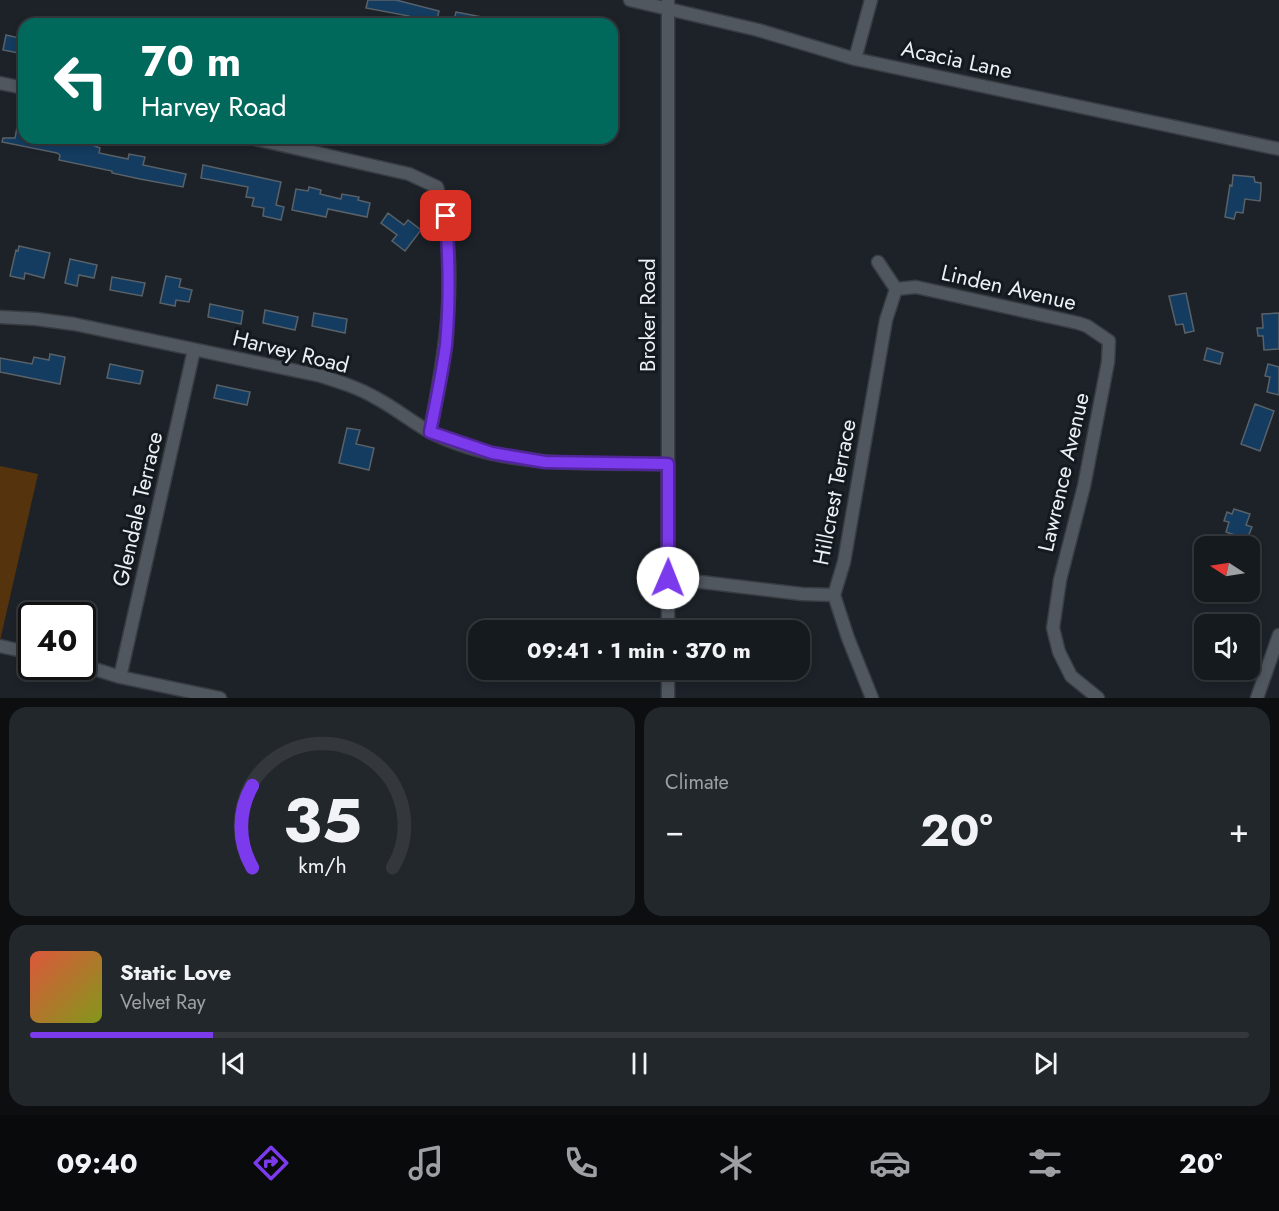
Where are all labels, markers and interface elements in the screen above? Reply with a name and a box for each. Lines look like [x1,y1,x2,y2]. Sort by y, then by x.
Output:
text: 70 m [141,31,241,92]
street label: Acacia Lane [899,32,1015,86]
icon: left [42,42,120,120]
text: Harvey Road [141,87,287,126]
pin [420,190,471,241]
icon: arrive [429,199,462,232]
street label: Linden Avenue [938,256,1080,318]
street label: Broker Road [631,258,663,372]
street label: Harvey Road [230,321,352,381]
street label: Lawrence Avenue [1029,389,1097,555]
street label: Hillcrest Terrace [804,416,864,568]
street label: Glendale Terrace [104,428,170,590]
north arrow [1194,536,1260,602]
map controls [1194,536,1260,680]
position arrow [636,546,700,610]
speed limit sign: 40 [18,602,96,680]
button: sound [1194,614,1260,680]
text: 09:41 · 1 min · 370 m [527,634,751,666]
text: Climate [665,768,729,797]
text: 35 [282,775,361,865]
text: 20° [920,798,993,863]
text: − [665,807,684,854]
text: + [1229,807,1249,854]
text: km/h [298,851,346,882]
text: Static Love [120,956,231,988]
text: Velvet Ray [120,988,206,1017]
icon: previous [217,1047,250,1080]
icon: pause [623,1047,656,1080]
icon: next [1029,1047,1062,1080]
icon: directions [250,1142,292,1184]
icon: music [405,1142,447,1184]
icon: phone [560,1142,602,1184]
icon: climate [715,1142,757,1184]
icon: car [869,1142,911,1184]
icon: filters [1024,1142,1066,1184]
text: 09:40 [56,1144,138,1183]
text: 20° [1179,1144,1223,1183]

